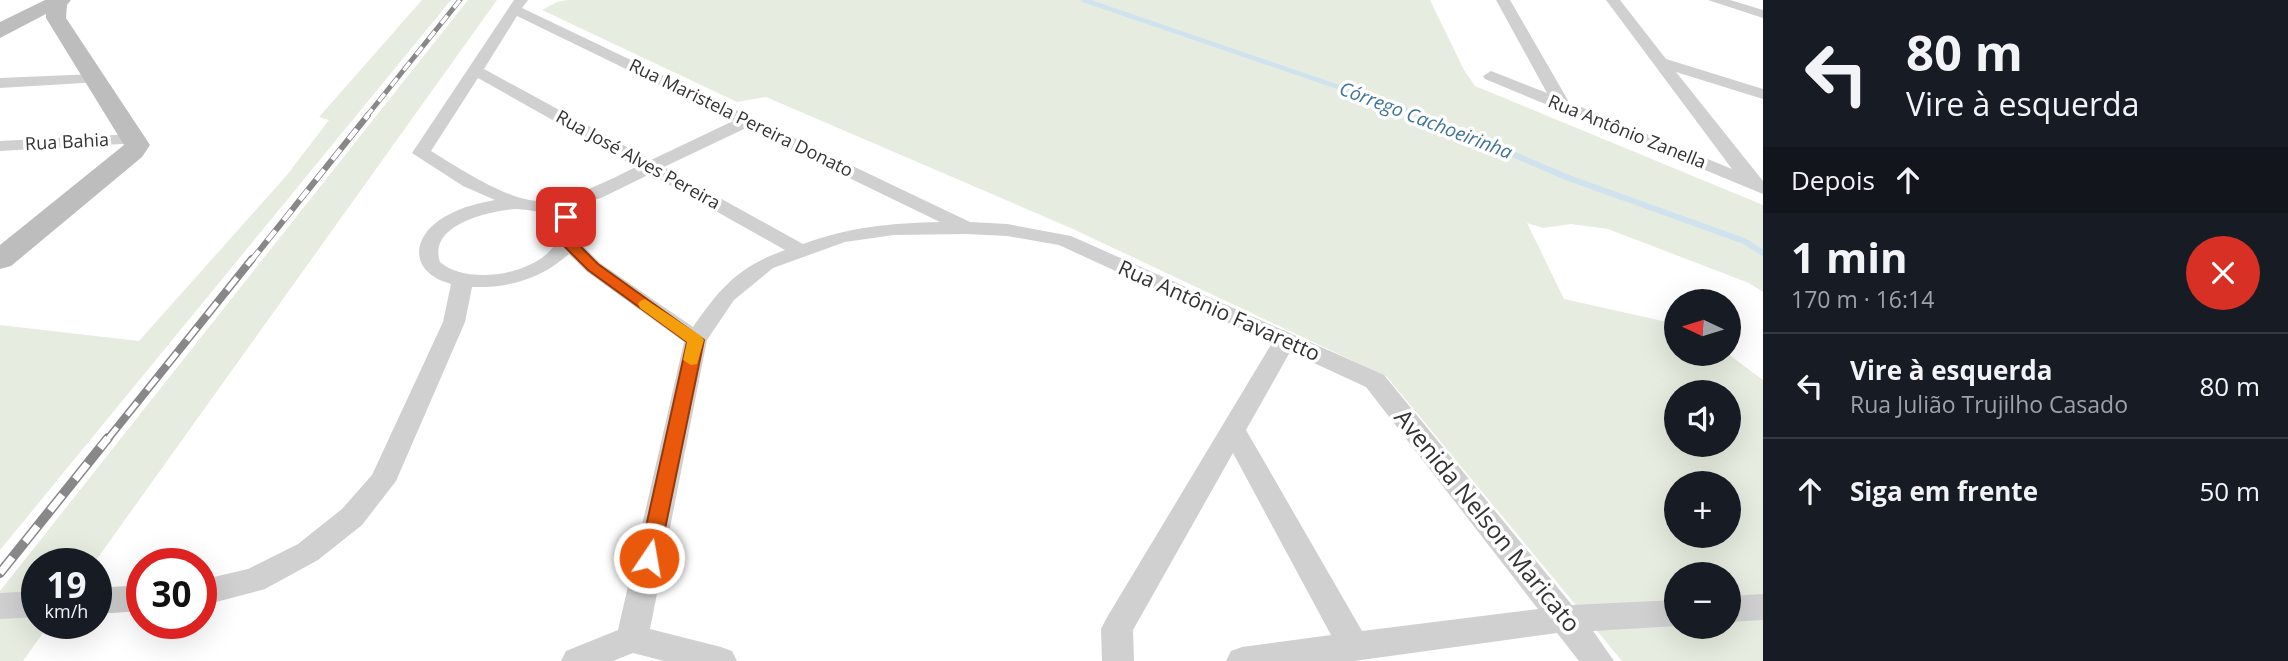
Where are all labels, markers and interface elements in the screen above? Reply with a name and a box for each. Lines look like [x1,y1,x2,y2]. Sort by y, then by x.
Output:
text: 80 m [1906,19,2023,85]
icon: left [1791,28,1882,119]
street label: Rua Maristela Pereira Donato [625,52,857,182]
water label: Córrego Cachoeirinha [1336,75,1516,165]
text: Vire à esquerda [1906,82,2139,125]
street label: Rua Antônio Zanella [1545,88,1710,174]
street label: Rua José Alves Pereira [552,104,725,214]
street label: Rua Bahia [24,127,110,155]
icon: ahead [1889,161,1927,199]
text: Depois [1791,162,1875,198]
pin [536,187,596,247]
icon: arrive [547,198,585,236]
text: 1 min [1791,228,1908,285]
button: close [2186,236,2260,310]
street label: Rua Antônio Favaretto [1114,253,1325,367]
text: 170 m · 16:14 [1791,283,1934,315]
north arrow [1664,289,1741,366]
map controls [1664,289,1741,639]
text: Vire à esquerda [1850,352,2052,388]
icon: left [1791,367,1829,405]
text: 80 m [2199,368,2260,404]
button: sound [1664,380,1741,457]
text: Rua Julião Trujilho Casado [1850,388,2128,420]
street label: Avenida Nelson Maricato [1388,401,1589,639]
button: + [1664,471,1741,548]
icon: ahead [1791,472,1829,510]
text: Siga em frente [1850,473,2038,509]
text: 50 m [2199,473,2260,509]
position arrow [612,521,686,595]
speed limit sign: 30 [126,548,217,639]
text: 19 [46,561,87,608]
button: − [1664,562,1741,639]
text: km/h [45,599,88,623]

